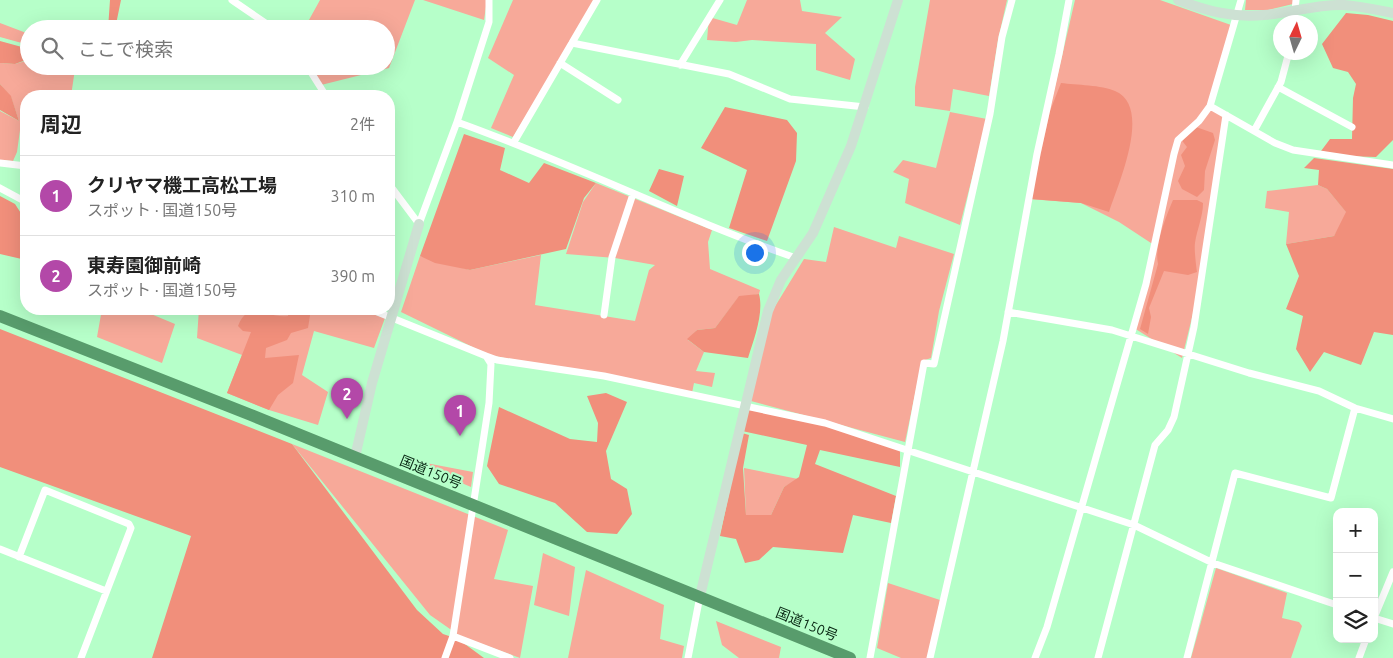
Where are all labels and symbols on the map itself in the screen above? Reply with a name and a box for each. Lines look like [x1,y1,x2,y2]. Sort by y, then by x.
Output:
north arrow [1273,15,1318,60]
your location [742,240,768,266]
pin: 2 [331,378,363,419]
pin: 1 [444,395,476,436]
street label: 国道150号 [398,452,464,492]
street label: 国道150号 [774,604,840,644]

